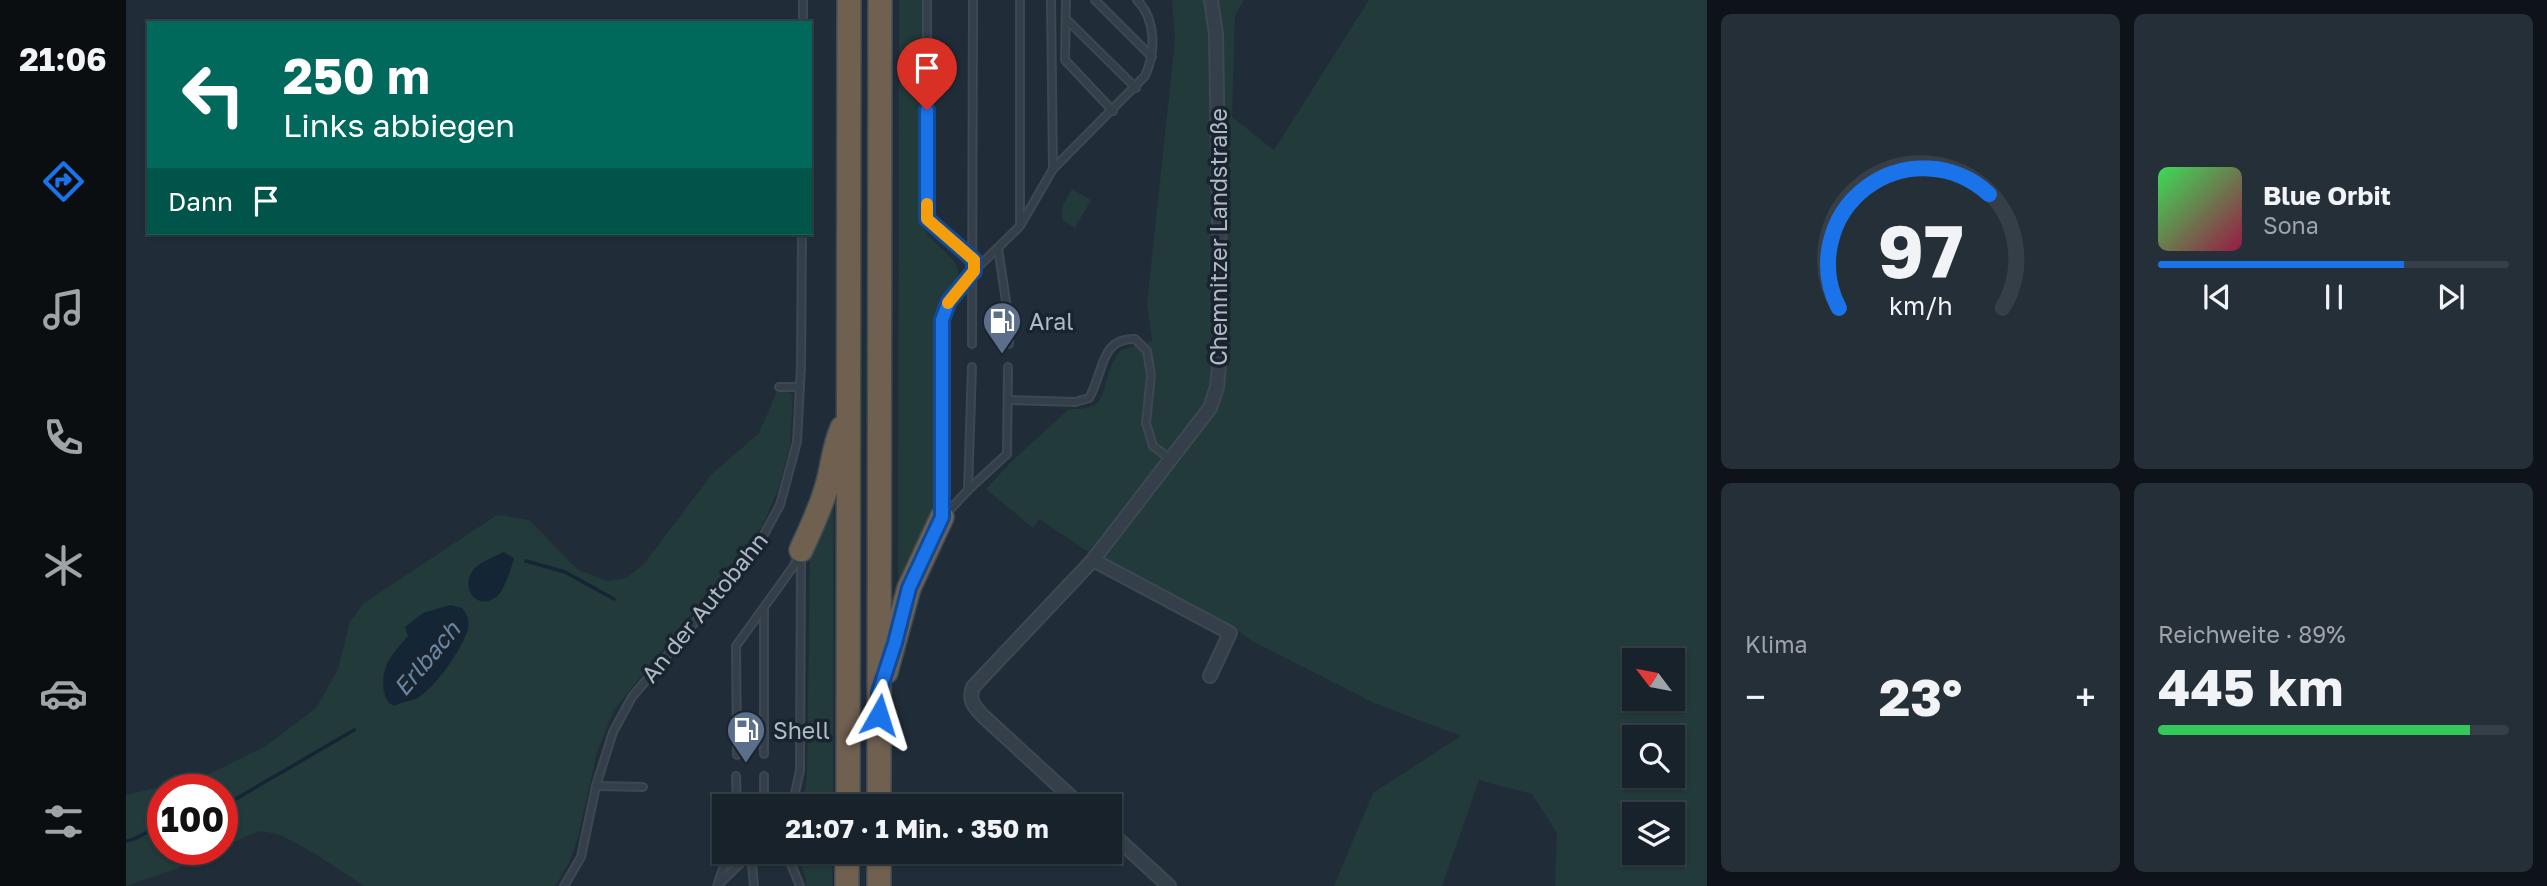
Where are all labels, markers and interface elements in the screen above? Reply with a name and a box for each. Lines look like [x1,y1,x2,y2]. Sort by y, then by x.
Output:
pin [897,38,957,110]
text: 21:06 [19,40,107,78]
text: 250 m [283,46,430,105]
icon: left [168,49,259,140]
icon: arrive [908,49,946,87]
text: Links abbiegen [283,106,515,144]
street label: Chemnitzer Landstraße [1204,108,1232,366]
icon: directions [39,157,88,206]
text: Blue Orbit [2263,180,2391,211]
icon: arrive [247,182,285,220]
text: Dann [168,186,233,217]
text: 97 [1878,207,1963,294]
text: Sona [2263,211,2319,239]
icon: previous [2198,278,2236,316]
icon: pause [2315,278,2353,316]
icon: next [2432,278,2470,316]
icon: music [39,285,88,334]
text: km/h [1889,290,1952,321]
fuel station icon: Aral [981,300,1023,355]
place label: Aral [1029,307,1074,335]
icon: phone [39,413,88,462]
street label: An der Autobahn [635,526,773,688]
icon: climate [39,541,88,590]
water label: Erlbach [387,614,466,701]
text: Reichweite · 89% [2158,620,2345,648]
text: Klima [1745,630,1808,658]
north arrow [1622,648,1685,710]
map controls [1622,648,1685,865]
text: 445 km [2158,655,2343,717]
text: 23° [1879,665,1962,727]
icon: car [39,669,88,718]
text: − [1745,674,1766,719]
text: + [2075,674,2096,719]
position arrow [842,678,916,752]
fuel station icon: Shell [725,709,767,764]
place label: Shell [773,716,830,744]
button: search [1622,725,1685,788]
speed limit sign: 100 [147,774,238,865]
icon: filters [39,797,88,846]
button: layers [1622,802,1685,865]
text: 21:07 · 1 Min. · 350 m [785,813,1049,844]

